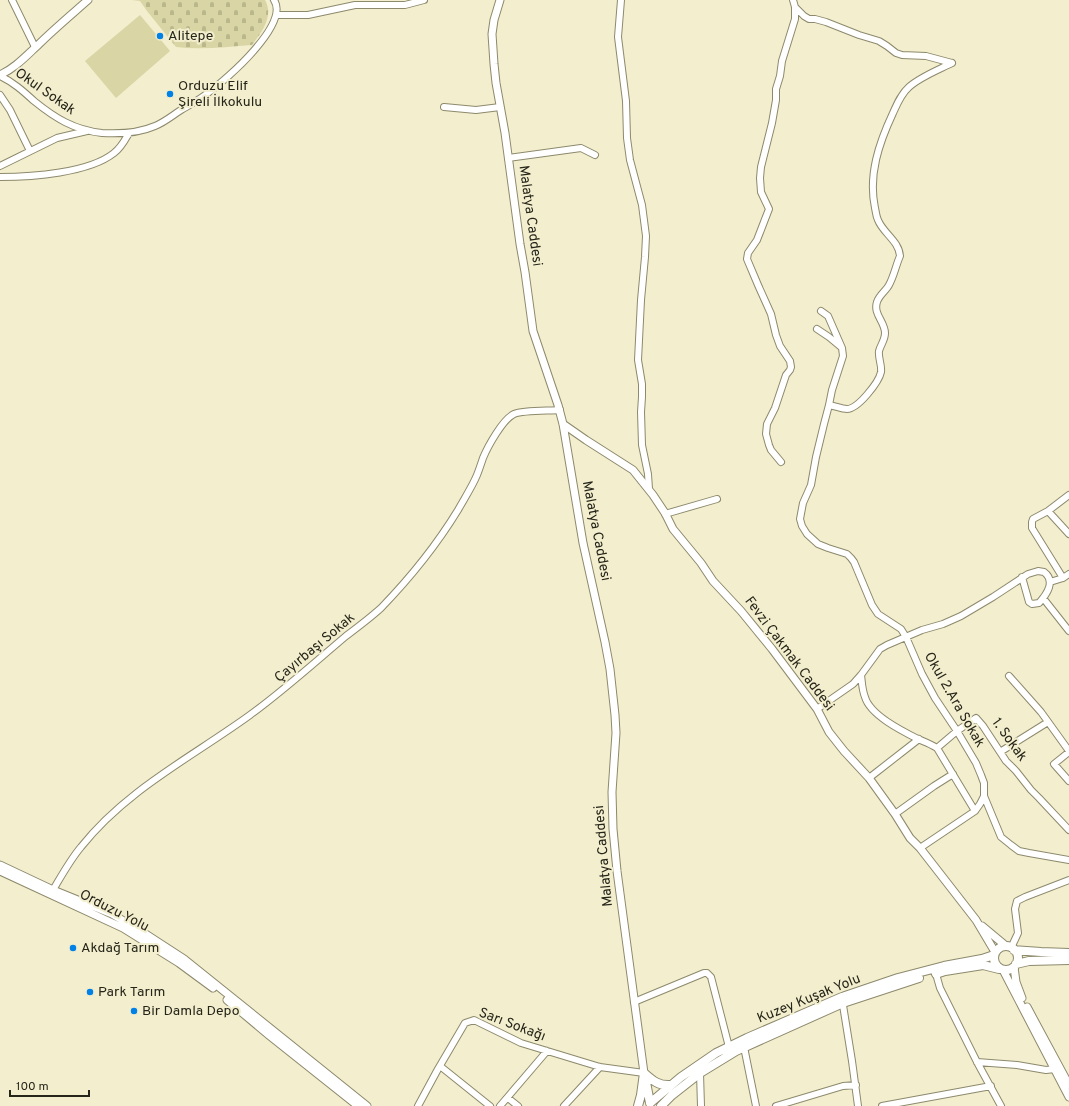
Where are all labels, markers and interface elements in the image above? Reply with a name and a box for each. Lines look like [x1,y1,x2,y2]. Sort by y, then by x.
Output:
place label: Alitepe [168,28,213,45]
marker: Alitepe [155,31,165,41]
street label: Okul Sokak [11,65,79,119]
place label: Orduzu Elif Şireli İlkokulu [178,78,262,111]
marker: Orduzu Elif Şireli İlkokulu [165,89,175,99]
street label: Malatya Caddesi [515,164,545,268]
street label: Malatya Caddesi [578,479,614,583]
street label: Fevzi Çakmak Caddesi [740,593,838,715]
street label: Çayırbaşı Sokak [271,609,359,687]
street label: Okul 2.Ara Sokak [920,649,988,751]
street label: 1. Sokak [988,715,1030,765]
street label: Malatya Caddesi [591,805,617,907]
street label: Orduzu Yolu [76,886,152,936]
place label: Akdağ Tarım [81,940,159,957]
marker: Akdağ Tarım [68,943,78,953]
street label: Kuzey Kuşak Yolu [755,971,863,1027]
place label: Park Tarım [98,984,165,1001]
marker: Park Tarım [85,987,95,997]
place label: Bir Damla Depo [142,1003,240,1020]
street label: Sarı Sokağı [476,1004,548,1046]
marker: Bir Damla Depo [129,1006,139,1016]
scale bar [10,1072,89,1098]
text: 100 m [16,1079,49,1095]

